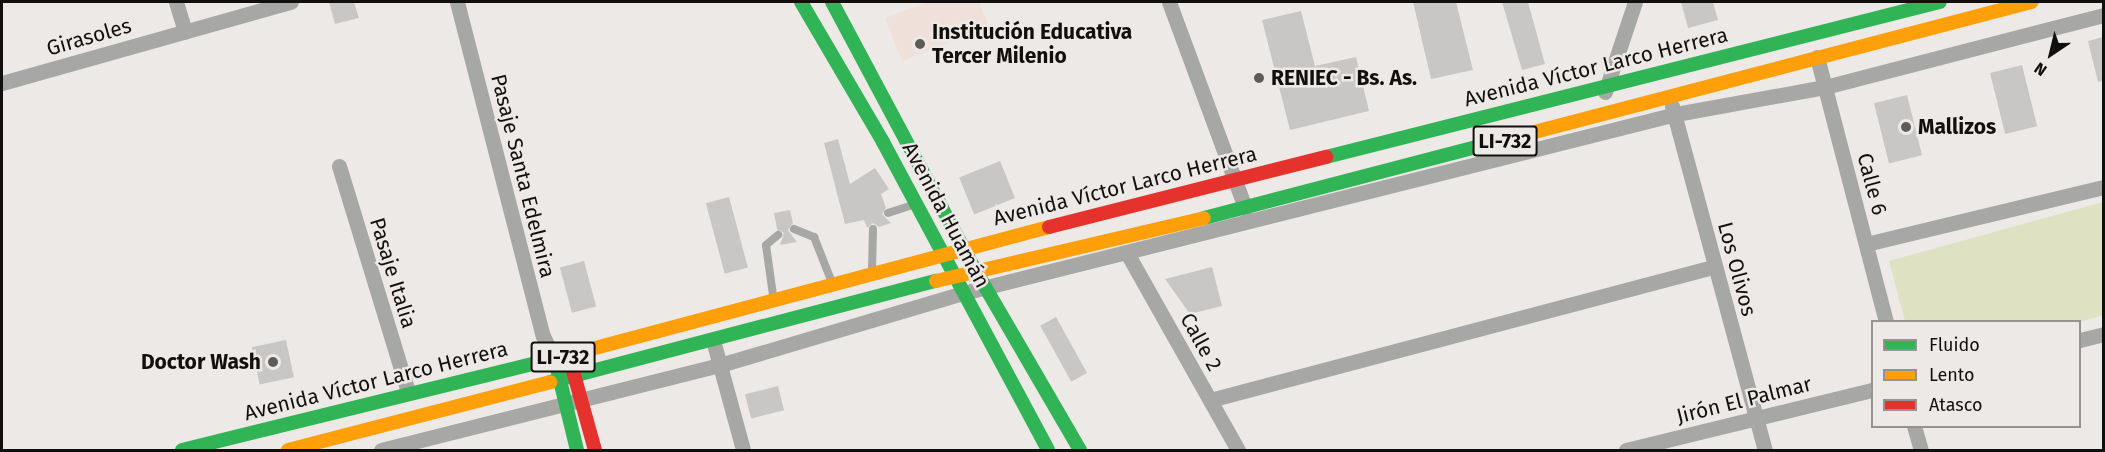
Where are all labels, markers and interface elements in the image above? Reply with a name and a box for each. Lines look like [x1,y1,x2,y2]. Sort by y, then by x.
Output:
street label: Girasoles [44,13,134,61]
place label: Institución Educativa Tercer Milenio [932,19,1132,69]
street label: Avenida Víctor Larco Herrera [1462,22,1730,112]
north arrow [2021,24,2081,84]
marker: Institución Educativa Tercer Milenio [913,37,927,51]
text: N [2031,58,2050,80]
place label: RENIEC - Bs. As. [1271,65,1417,91]
street label: Pasaje Santa Edelmira [485,71,561,281]
marker: RENIEC - Bs. As. [1252,71,1266,85]
place label: Mallizos [1918,114,1996,140]
marker: Mallizos [1899,120,1913,134]
road number: LI-732 [1472,124,1538,158]
street label: Avenida Huamán [897,138,995,292]
street label: Avenida Víctor Larco Herrera [991,141,1259,231]
street label: Calle 6 [1852,150,1892,218]
street label: Pasaje Italia [364,215,422,331]
street label: Los Olivos [1712,219,1762,319]
street label: Calle 2 [1175,309,1227,375]
legend [1871,320,2081,428]
text: Fluido [1929,334,1980,356]
street label: Avenida Víctor Larco Herrera [242,336,510,426]
road number: LI-732 [530,340,596,374]
place label: Doctor Wash [141,349,261,375]
marker: Doctor Wash [266,355,280,369]
text: Lento [1929,364,1975,386]
street label: Jirón El Palmar [1674,371,1814,429]
text: Atasco [1929,394,1982,416]

